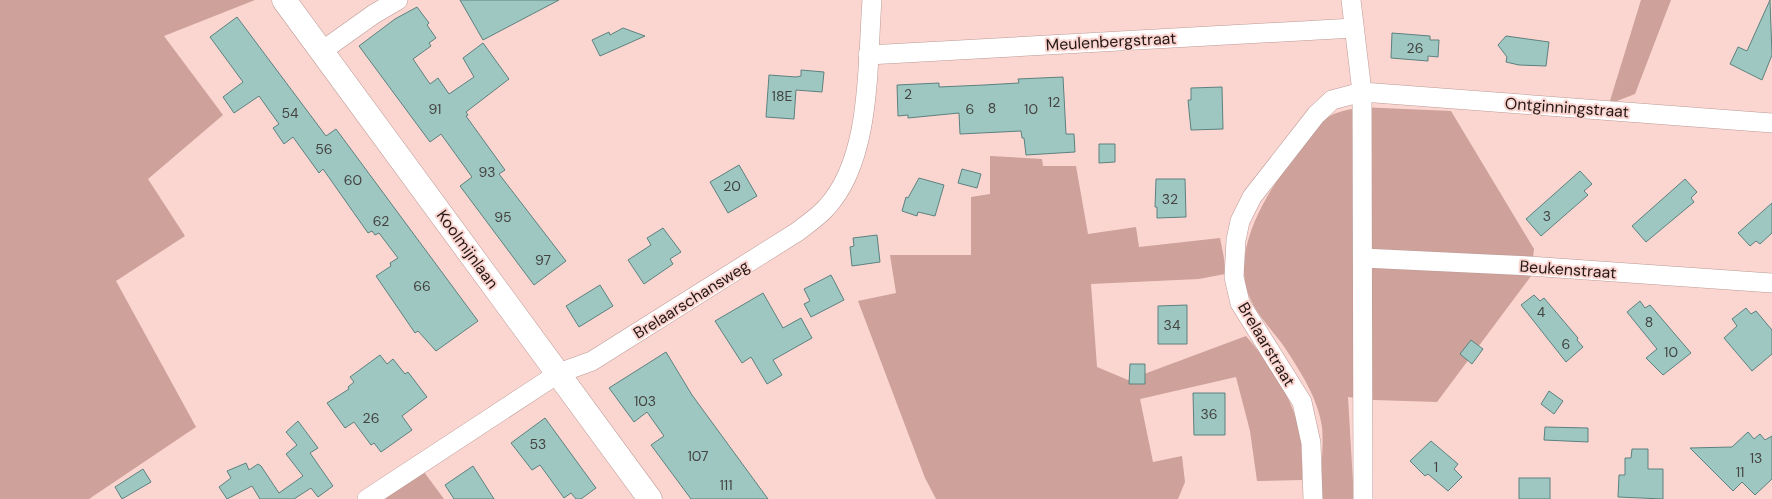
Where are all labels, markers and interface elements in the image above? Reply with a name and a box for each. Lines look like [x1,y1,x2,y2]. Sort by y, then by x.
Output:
street label: Meulenbergstraat [1045,28,1177,55]
house number: 26 [1407,39,1423,57]
house number: 2 [904,85,912,103]
house number: 18E [772,87,792,105]
house number: 12 [1048,93,1060,111]
street label: Ontginningstraat [1504,93,1630,122]
house number: 8 [988,99,996,117]
house number: 91 [429,100,441,118]
house number: 6 [966,100,974,118]
house number: 10 [1024,100,1038,118]
house number: 54 [281,104,299,122]
house number: 56 [315,140,333,158]
house number: 93 [479,163,495,181]
house number: 60 [344,171,362,189]
house number: 20 [723,177,741,195]
house number: 32 [1162,190,1178,208]
street label: Koolmijnlaan [432,206,503,293]
house number: 3 [1543,207,1551,225]
house number: 95 [494,208,512,226]
house number: 62 [373,212,389,230]
house number: 97 [535,251,551,269]
street label: Brelaarschansweg [629,255,753,344]
street label: Beukenstraat [1519,256,1617,283]
house number: 66 [413,277,431,295]
street label: Brelaarstraat [1233,298,1300,390]
house number: 4 [1537,303,1546,321]
house number: 8 [1645,313,1653,331]
house number: 34 [1164,316,1181,334]
house number: 6 [1562,335,1570,353]
house number: 10 [1664,343,1678,361]
house number: 103 [634,392,656,410]
house number: 36 [1200,405,1218,423]
house number: 26 [363,409,379,427]
house number: 53 [530,435,546,453]
house number: 107 [687,447,709,465]
house number: 13 [1750,449,1762,467]
house number: 1 [1434,458,1438,476]
house number: 11 [1736,463,1744,481]
house number: 111 [719,476,733,494]

